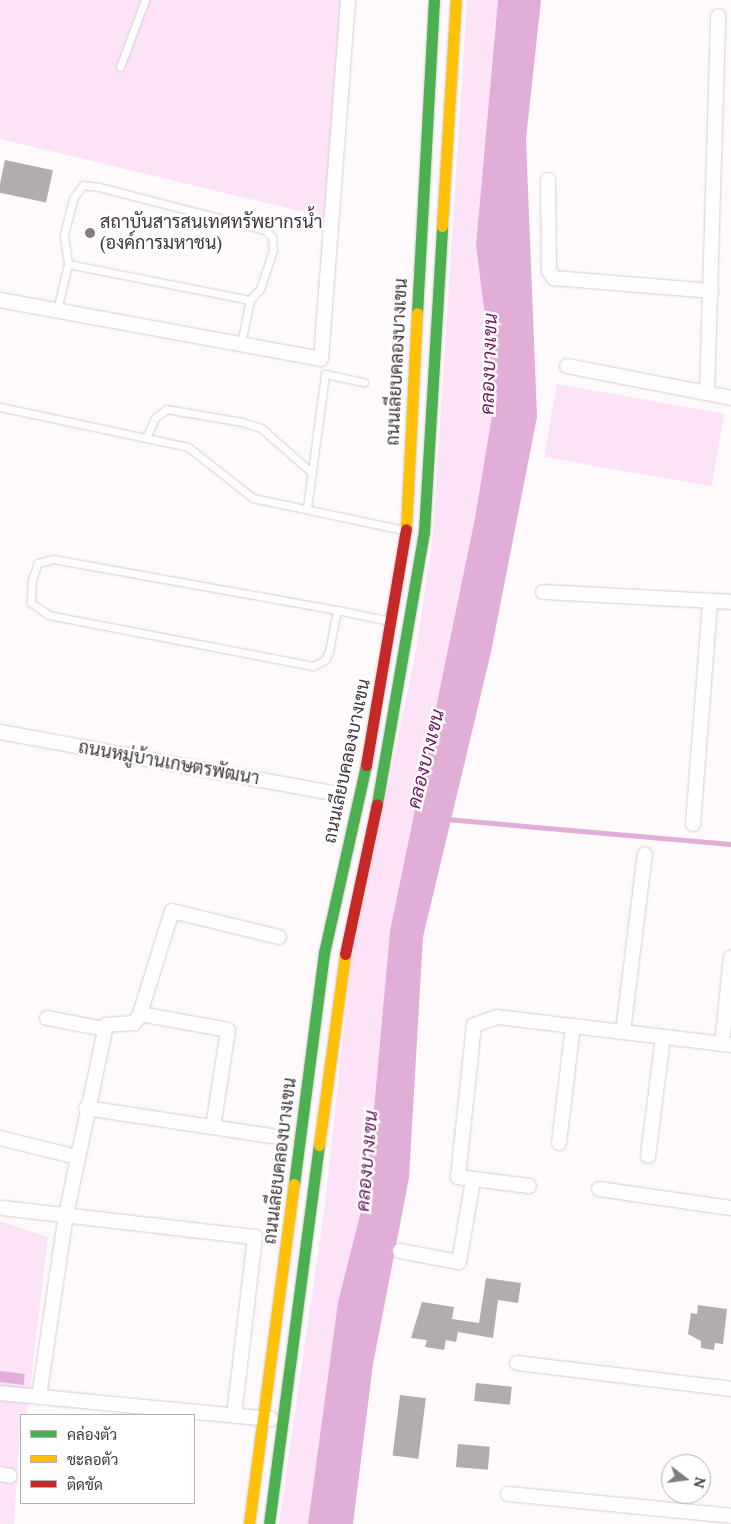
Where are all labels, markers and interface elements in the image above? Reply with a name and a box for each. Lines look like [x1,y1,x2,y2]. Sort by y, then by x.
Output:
place label: สถาบันสารสนเทศทรัพยากรน้ำ (องค์การมหาชน) [100,212,323,254]
marker: สถาบันสารสนเทศทรัพยากรน้ำ (องค์การมหาชน) [84,227,96,239]
street label: ถนนเลียบคลองบางเขน [382,278,412,446]
water label: คลองบางเขน [476,313,502,415]
street label: ถนนเลียบคลองบางเขน [319,677,375,845]
water label: คลองบางเขน [403,707,449,811]
street label: ถนนหมู่บ้านเกษตรพัฒนา [77,736,261,790]
street label: ถนนเลียบคลองบางเขน [259,1077,301,1245]
water label: คลองบางเขน [351,1109,383,1213]
legend [20,1414,195,1504]
text: คล่องตัว [67,1425,117,1444]
text: ชะลอตัว [67,1450,118,1469]
north arrow [661,1454,711,1504]
text: ติดขัด [67,1475,103,1494]
text: N [689,1475,710,1490]

